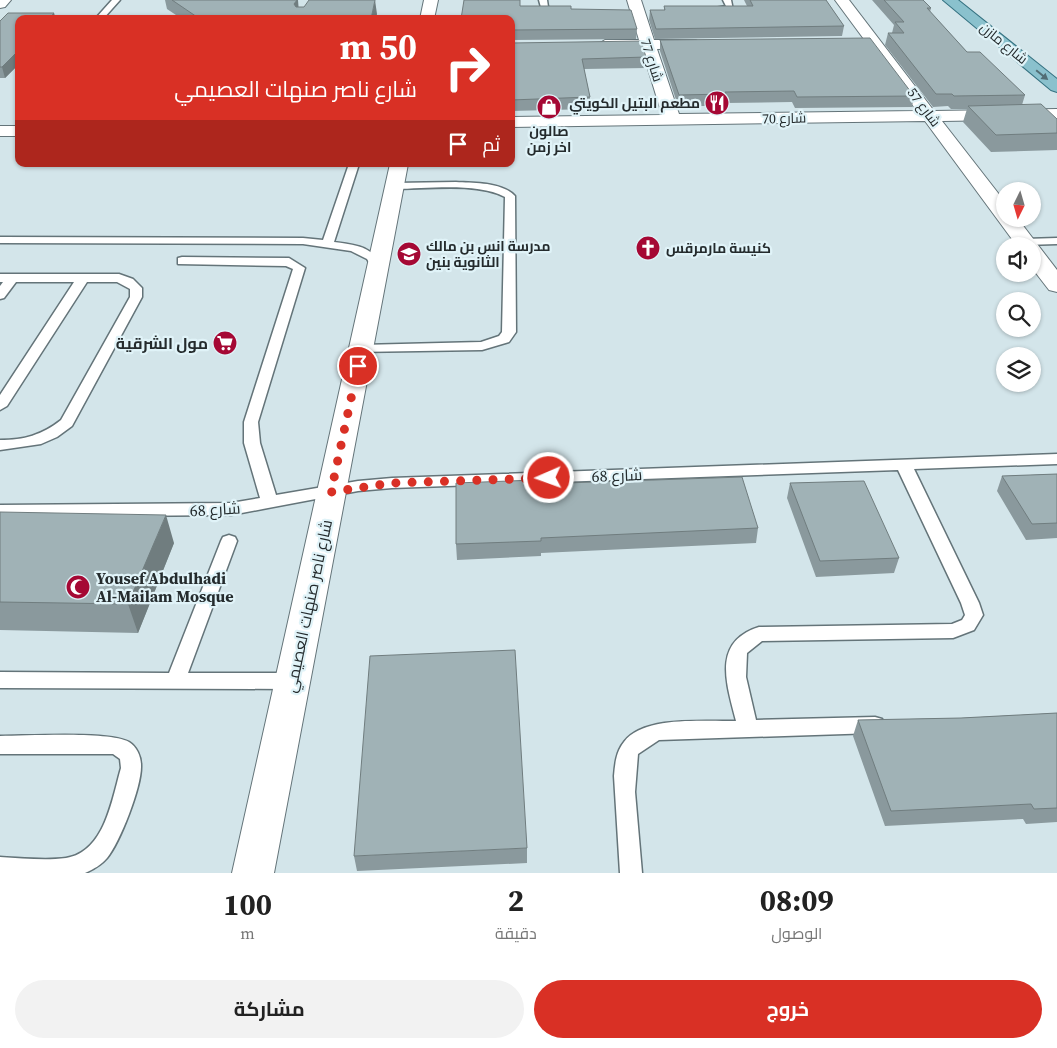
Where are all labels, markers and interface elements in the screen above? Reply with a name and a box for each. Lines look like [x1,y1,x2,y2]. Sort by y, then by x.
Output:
street label: شارع مازن [976,17,1032,69]
text: 50 m [340,23,417,71]
icon: right [435,35,500,100]
street label: شارع 77 [636,36,668,84]
one-way arrow [1036,69,1049,80]
text: شارع ناصر صنهات العصيمي [174,74,417,104]
street label: شارع 57 [903,83,945,131]
restaurant icon: مطعم البتيل الكويتي [704,90,730,116]
place label: مطعم البتيل الكويتي [569,93,700,115]
shop icon: صالون اخر زمن [536,94,562,120]
street label: شارع 70 [762,108,806,128]
place label: صالون اخر زمن [527,121,571,157]
icon: arrive [444,130,472,158]
text: ثم [482,131,500,157]
north arrow [996,182,1041,228]
map controls [996,182,1041,392]
church icon: كنيسة مارمرقس [635,235,661,261]
place label: مدرسة انس بن مالك الثانوية بنين [426,236,551,272]
button: sound [996,237,1041,282]
place label: كنيسة مارمرقس [666,238,771,258]
school or university icon: مدرسة انس بن مالك الثانوية بنين [396,241,422,267]
button: search [996,292,1041,337]
supermarket icon: مول الشرقية [212,330,238,356]
place label: مول الشرقية [116,332,208,354]
pin [337,345,379,387]
button: layers [996,347,1041,392]
icon: arrive [344,352,372,380]
position arrow [522,451,574,503]
street label: شارع 68 [591,463,643,488]
street label: شارع 68 [189,497,241,522]
street label: شارع ناصر صنهات العصيمي [279,517,340,695]
place label: Yousef Abdulhadi Al-Mailam Mosque [96,567,234,607]
mosque icon: Yousef Abdulhadi Al-Mailam Mosque [65,574,91,600]
text: 2 [508,880,524,921]
text: 08:09 [760,880,834,921]
text: 100 [223,884,272,925]
text: m [240,922,255,944]
text: دقيقة [495,922,537,944]
text: الوصول [771,922,822,944]
button: مشاركة [15,980,524,1038]
button: خروج [534,980,1042,1038]

